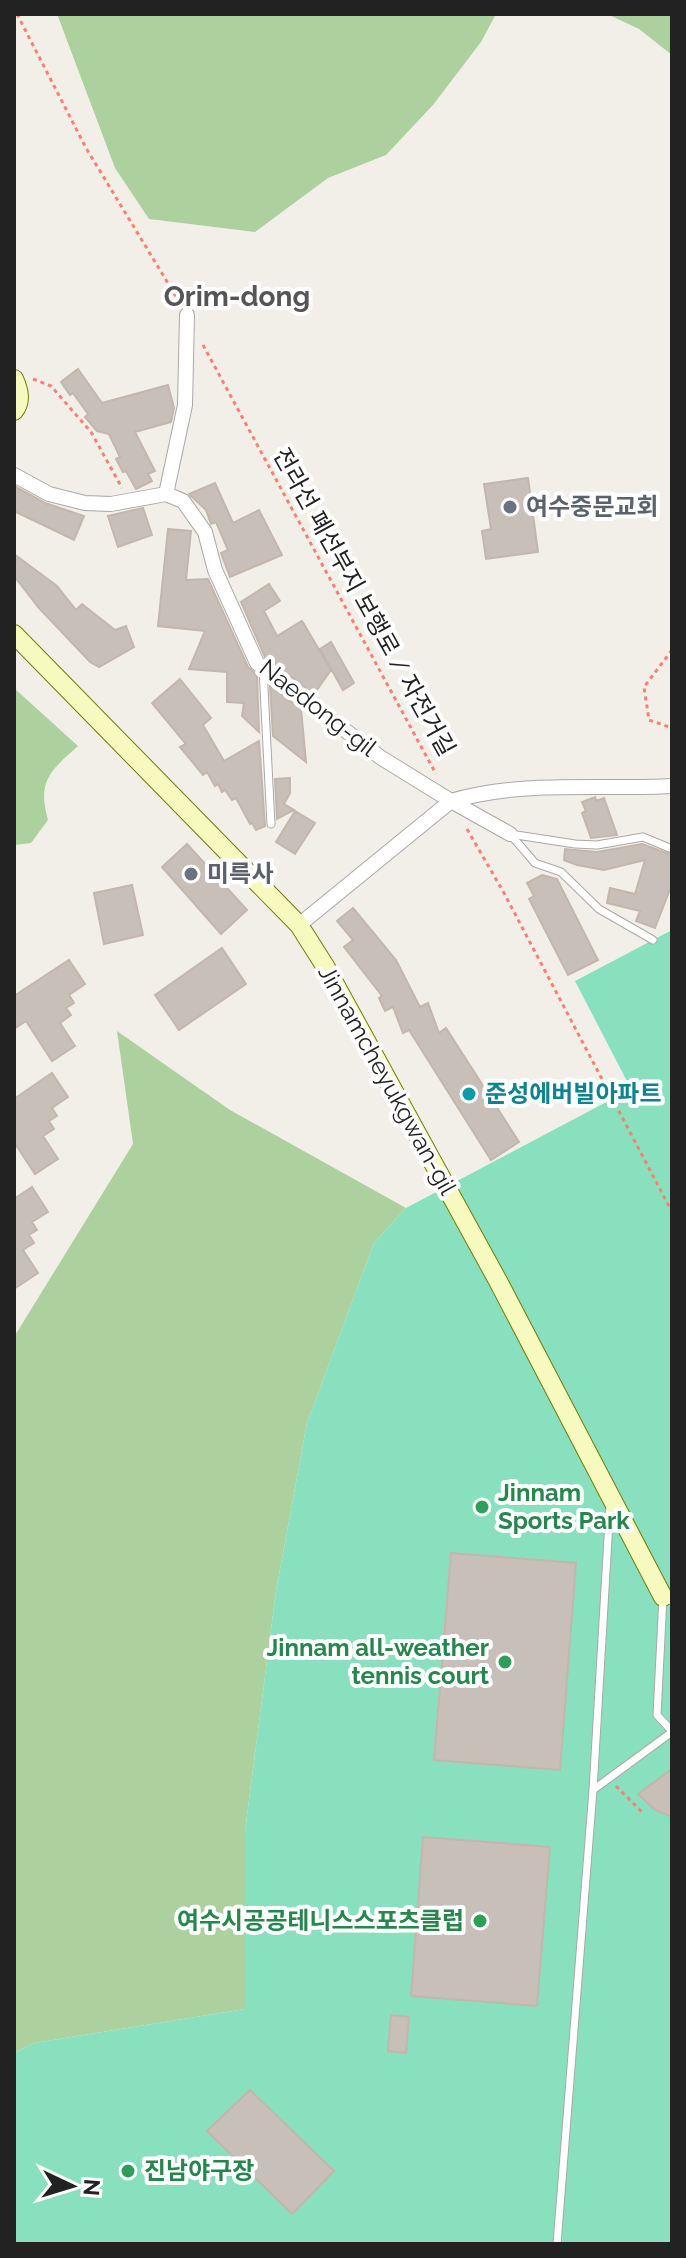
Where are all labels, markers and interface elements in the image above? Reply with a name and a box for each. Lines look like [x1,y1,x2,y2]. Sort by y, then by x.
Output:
district label: Orim-dong [164,280,310,313]
street label: 전라선 폐선부지 보행로 / 자전거길 [267,442,462,761]
place label: 여수중문교회 [526,492,658,521]
marker: 여수중문교회 [501,498,519,516]
street label: Naedong-gil [254,653,383,763]
place label: 미륵사 [207,859,273,888]
marker: 미륵사 [182,865,200,883]
street label: Jinnamcheyukgwan-gil [312,960,463,1200]
place label: 준성에버빌아파트 [485,1079,662,1108]
marker: 준성에버빌아파트 [460,1085,478,1103]
place label: Jinnam Sports Park [498,1478,630,1535]
marker: Jinnam Sports Park [473,1498,491,1516]
place label: Jinnam all-weather tennis court [267,1633,489,1690]
marker: Jinnam all-weather tennis court [496,1653,514,1671]
place label: 여수시공공테니스스포츠클럽 [177,1906,464,1935]
marker: 여수시공공테니스스포츠클럽 [471,1912,489,1930]
north arrow [32,2146,112,2226]
place label: 진남야구장 [144,2156,254,2185]
marker: 진남야구장 [119,2162,137,2180]
text: N [78,2178,106,2197]

